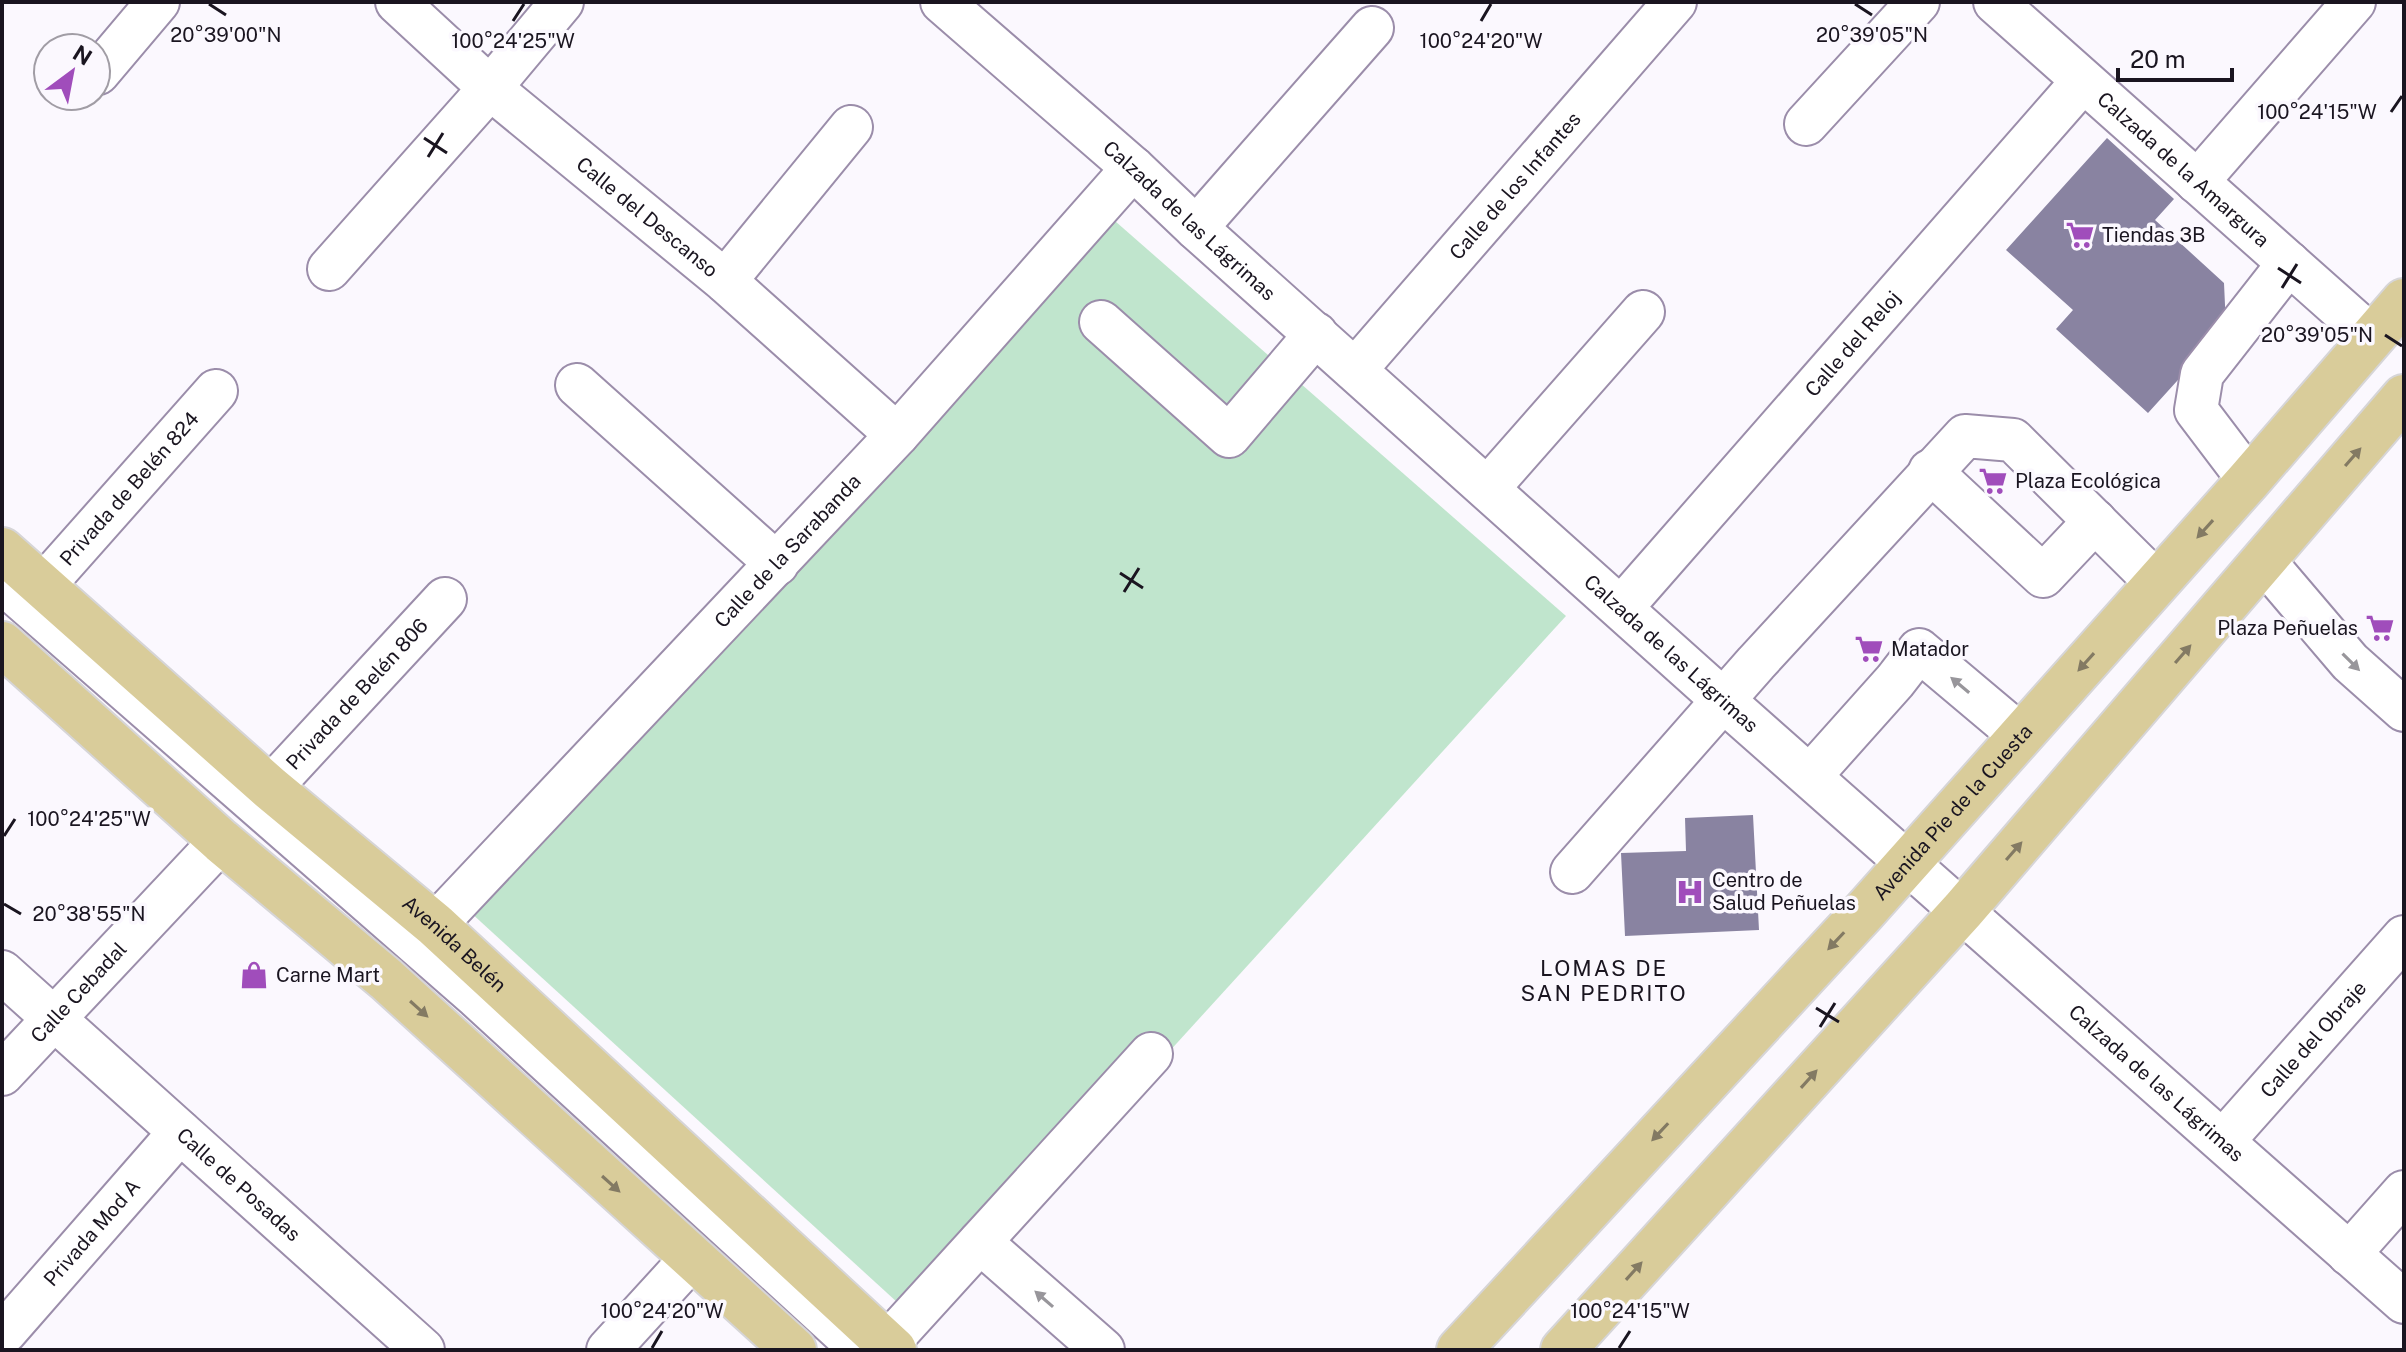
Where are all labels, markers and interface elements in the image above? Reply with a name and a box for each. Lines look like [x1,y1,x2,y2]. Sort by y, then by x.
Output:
text: 20°39'00"N [170,23,282,47]
text: 20°39'05"N [1816,23,1928,47]
text: 100°24'25"W [451,29,575,53]
text: 100°24'20"W [1420,29,1542,53]
north arrow [32,32,112,112]
scale bar [2118,32,2232,82]
text: N [68,39,97,71]
text: 20 m [2130,45,2186,73]
street label: Calzada de la Amargura [2093,87,2274,252]
text: 100°24'15"W [2257,100,2377,124]
street label: Calle de los Infantes [1445,107,1586,265]
street label: Calzada de las Lágrimas [1098,136,1280,305]
street label: Calle del Descanso [571,152,723,282]
supermarket icon: Tiendas 3B [2065,220,2095,250]
place label: Tiendas 3B [2102,223,2206,247]
street label: Calle del Reloj [1800,286,1905,402]
text: 20°39'05"N [2261,323,2373,347]
street label: Privada de Belén 824 [55,407,204,571]
one-way arrow [2344,447,2361,467]
supermarket icon: Plaza Ecológica [1978,466,2008,496]
street label: Calle de la Sarabanda [710,469,866,633]
place label: Plaza Ecológica [2015,469,2161,493]
one-way arrow [2197,519,2215,538]
street label: Calzada de las Lágrimas [1579,570,1763,738]
street label: Privada de Belén 806 [281,613,433,775]
supermarket icon: Plaza Peñuelas [2365,613,2395,643]
place label: Plaza Peñuelas [2217,616,2358,640]
supermarket icon: Matador [1854,634,1884,664]
place label: Matador [1891,637,1969,661]
one-way arrow [2174,644,2192,664]
one-way arrow [2078,651,2095,671]
one-way arrow [2341,652,2360,671]
one-way arrow [1951,677,1971,694]
street label: Avenida Pie de la Cuesta [1868,719,2037,905]
text: 100°24'25"W [27,807,151,831]
one-way arrow [2005,842,2022,862]
place label: Centro de Salud Peñuelas [1712,868,1856,915]
hospital icon: Centro de Salud Peñuelas [1675,877,1705,907]
street label: Avenida Belén [397,891,511,997]
text: 20°38'55"N [32,902,146,926]
one-way arrow [1828,931,1846,950]
street label: Calle Cebadal [26,937,132,1048]
district label: LOMAS DE SAN PEDRITO [1520,955,1688,1006]
shop icon: Carne Mart [239,960,269,990]
place label: Carne Mart [276,963,380,987]
street label: Calle del Obraje [2255,976,2371,1102]
one-way arrow [409,1000,428,1018]
street label: Calzada de las Lágrimas [2064,1000,2249,1167]
one-way arrow [1800,1070,1818,1089]
one-way arrow [1651,1122,1669,1141]
street label: Calle de Posadas [172,1123,305,1246]
street label: Privada Mod A [39,1174,145,1291]
one-way arrow [602,1175,621,1193]
one-way arrow [1624,1262,1642,1281]
one-way arrow [1035,1290,1054,1308]
text: 100°24'20"W [601,1299,723,1323]
text: 100°24'15"W [1570,1299,1690,1323]

